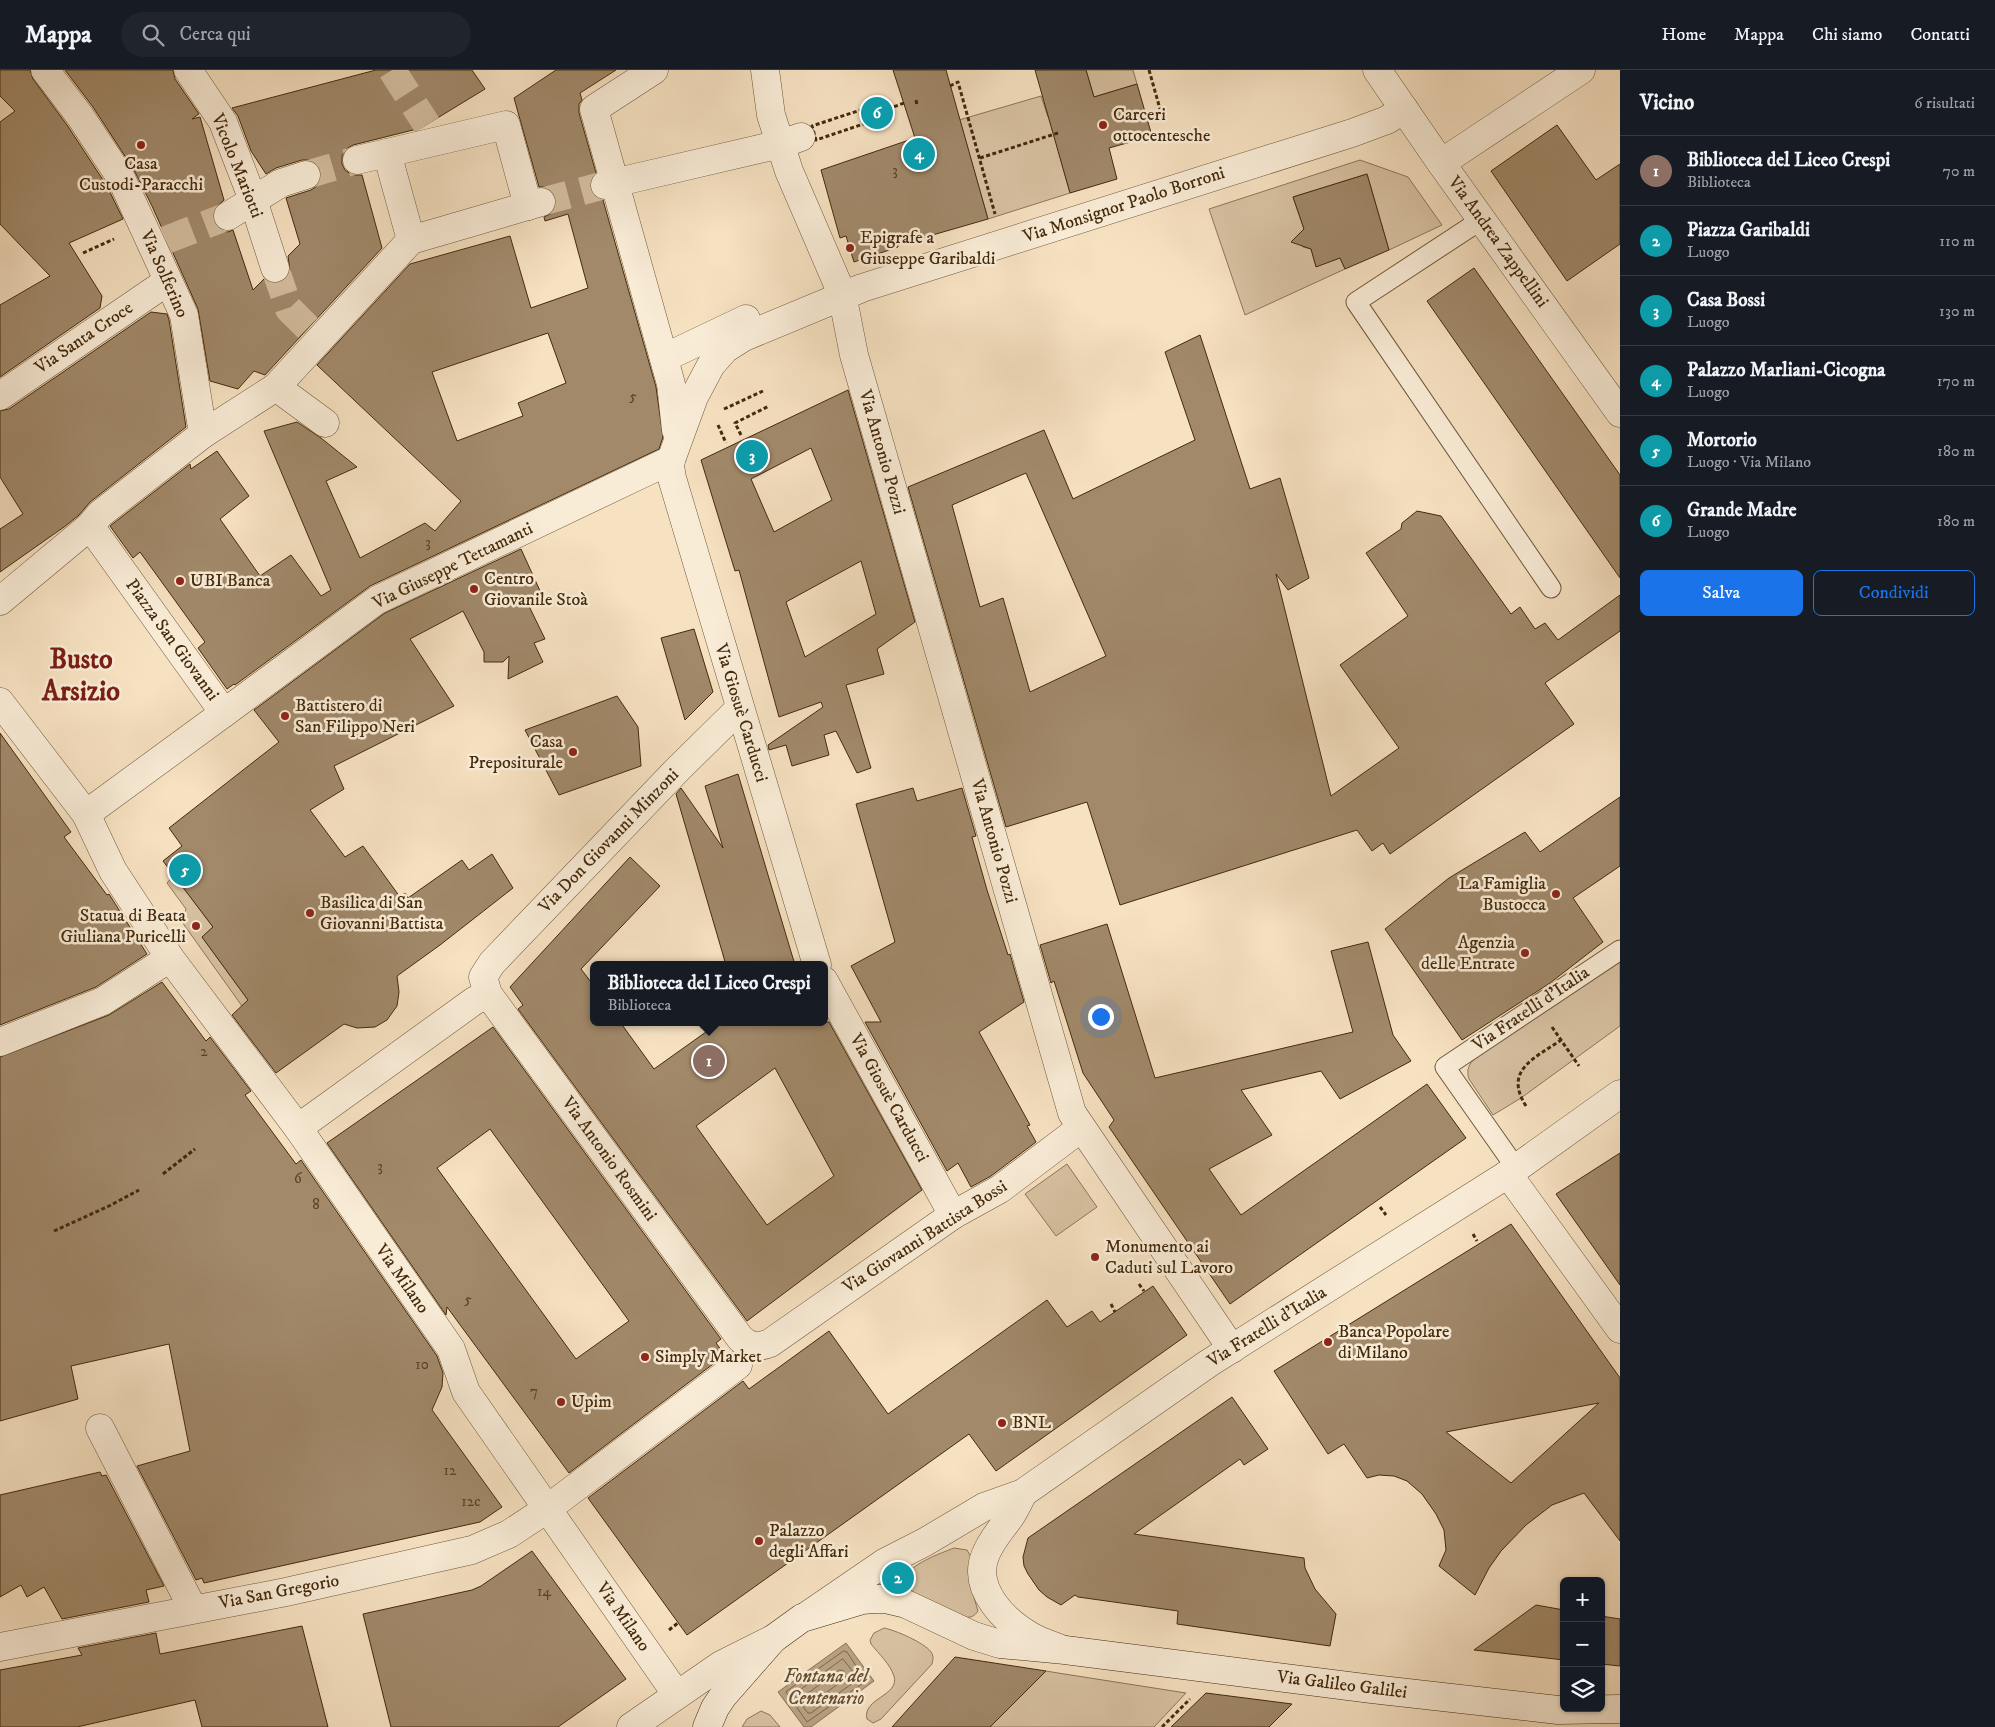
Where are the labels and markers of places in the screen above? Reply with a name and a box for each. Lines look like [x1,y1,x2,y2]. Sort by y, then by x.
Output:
pin: 6 [861,94,893,132]
place label: Carceri ottocentesche [1113,104,1210,147]
marker: Carceri ottocentesche [1097,119,1109,131]
pin: 4 [903,135,935,173]
marker: Casa Custodi-Paracchi [135,139,147,151]
place label: Casa Custodi-Paracchi [79,153,203,196]
place label: Epigrafe a Giuseppe Garibaldi [860,227,995,270]
marker: Epigrafe a Giuseppe Garibaldi [844,242,856,254]
pin: 3 [736,437,768,475]
place label: Centro Giovanile Stoà [484,568,588,611]
place label: UBI Banca [190,570,271,592]
marker: UBI Banca [174,575,186,587]
marker: Centro Giovanile Stoà [468,583,480,595]
place label: Battistero di San Filippo Neri [295,695,415,738]
marker: Battistero di San Filippo Neri [279,710,291,722]
place label: Casa Prepositurale [468,731,563,774]
marker: Casa Prepositurale [567,746,579,758]
pin: 5 [169,851,201,889]
place label: La Famiglia Bustocca [1459,873,1546,916]
marker: La Famiglia Bustocca [1550,888,1562,900]
place label: Basilica di San Giovanni Battista [320,892,444,935]
place label: Statua di Beata Giuliana Puricelli [60,905,186,948]
marker: Basilica di San Giovanni Battista [304,907,316,919]
marker: Statua di Beata Giuliana Puricelli [190,920,202,932]
place label: Agenzia delle Entrate [1421,932,1515,975]
marker: Agenzia delle Entrate [1519,947,1531,959]
pin: 1 [693,1042,725,1080]
place label: Monumento ai Caduti sul Lavoro [1105,1236,1233,1279]
marker: Monumento ai Caduti sul Lavoro [1089,1251,1101,1263]
place label: Banca Popolare di Milano [1338,1321,1449,1364]
marker: Banca Popolare di Milano [1322,1336,1334,1348]
place label: Simply Market [655,1346,762,1368]
marker: Simply Market [639,1351,651,1363]
place label: Upim [571,1391,612,1413]
marker: Upim [555,1396,567,1408]
place label: BNL [1012,1412,1051,1434]
marker: BNL [996,1417,1008,1429]
place label: Palazzo degli Affari [769,1520,849,1563]
marker: Palazzo degli Affari [753,1535,765,1547]
pin: 2 [882,1559,914,1597]

